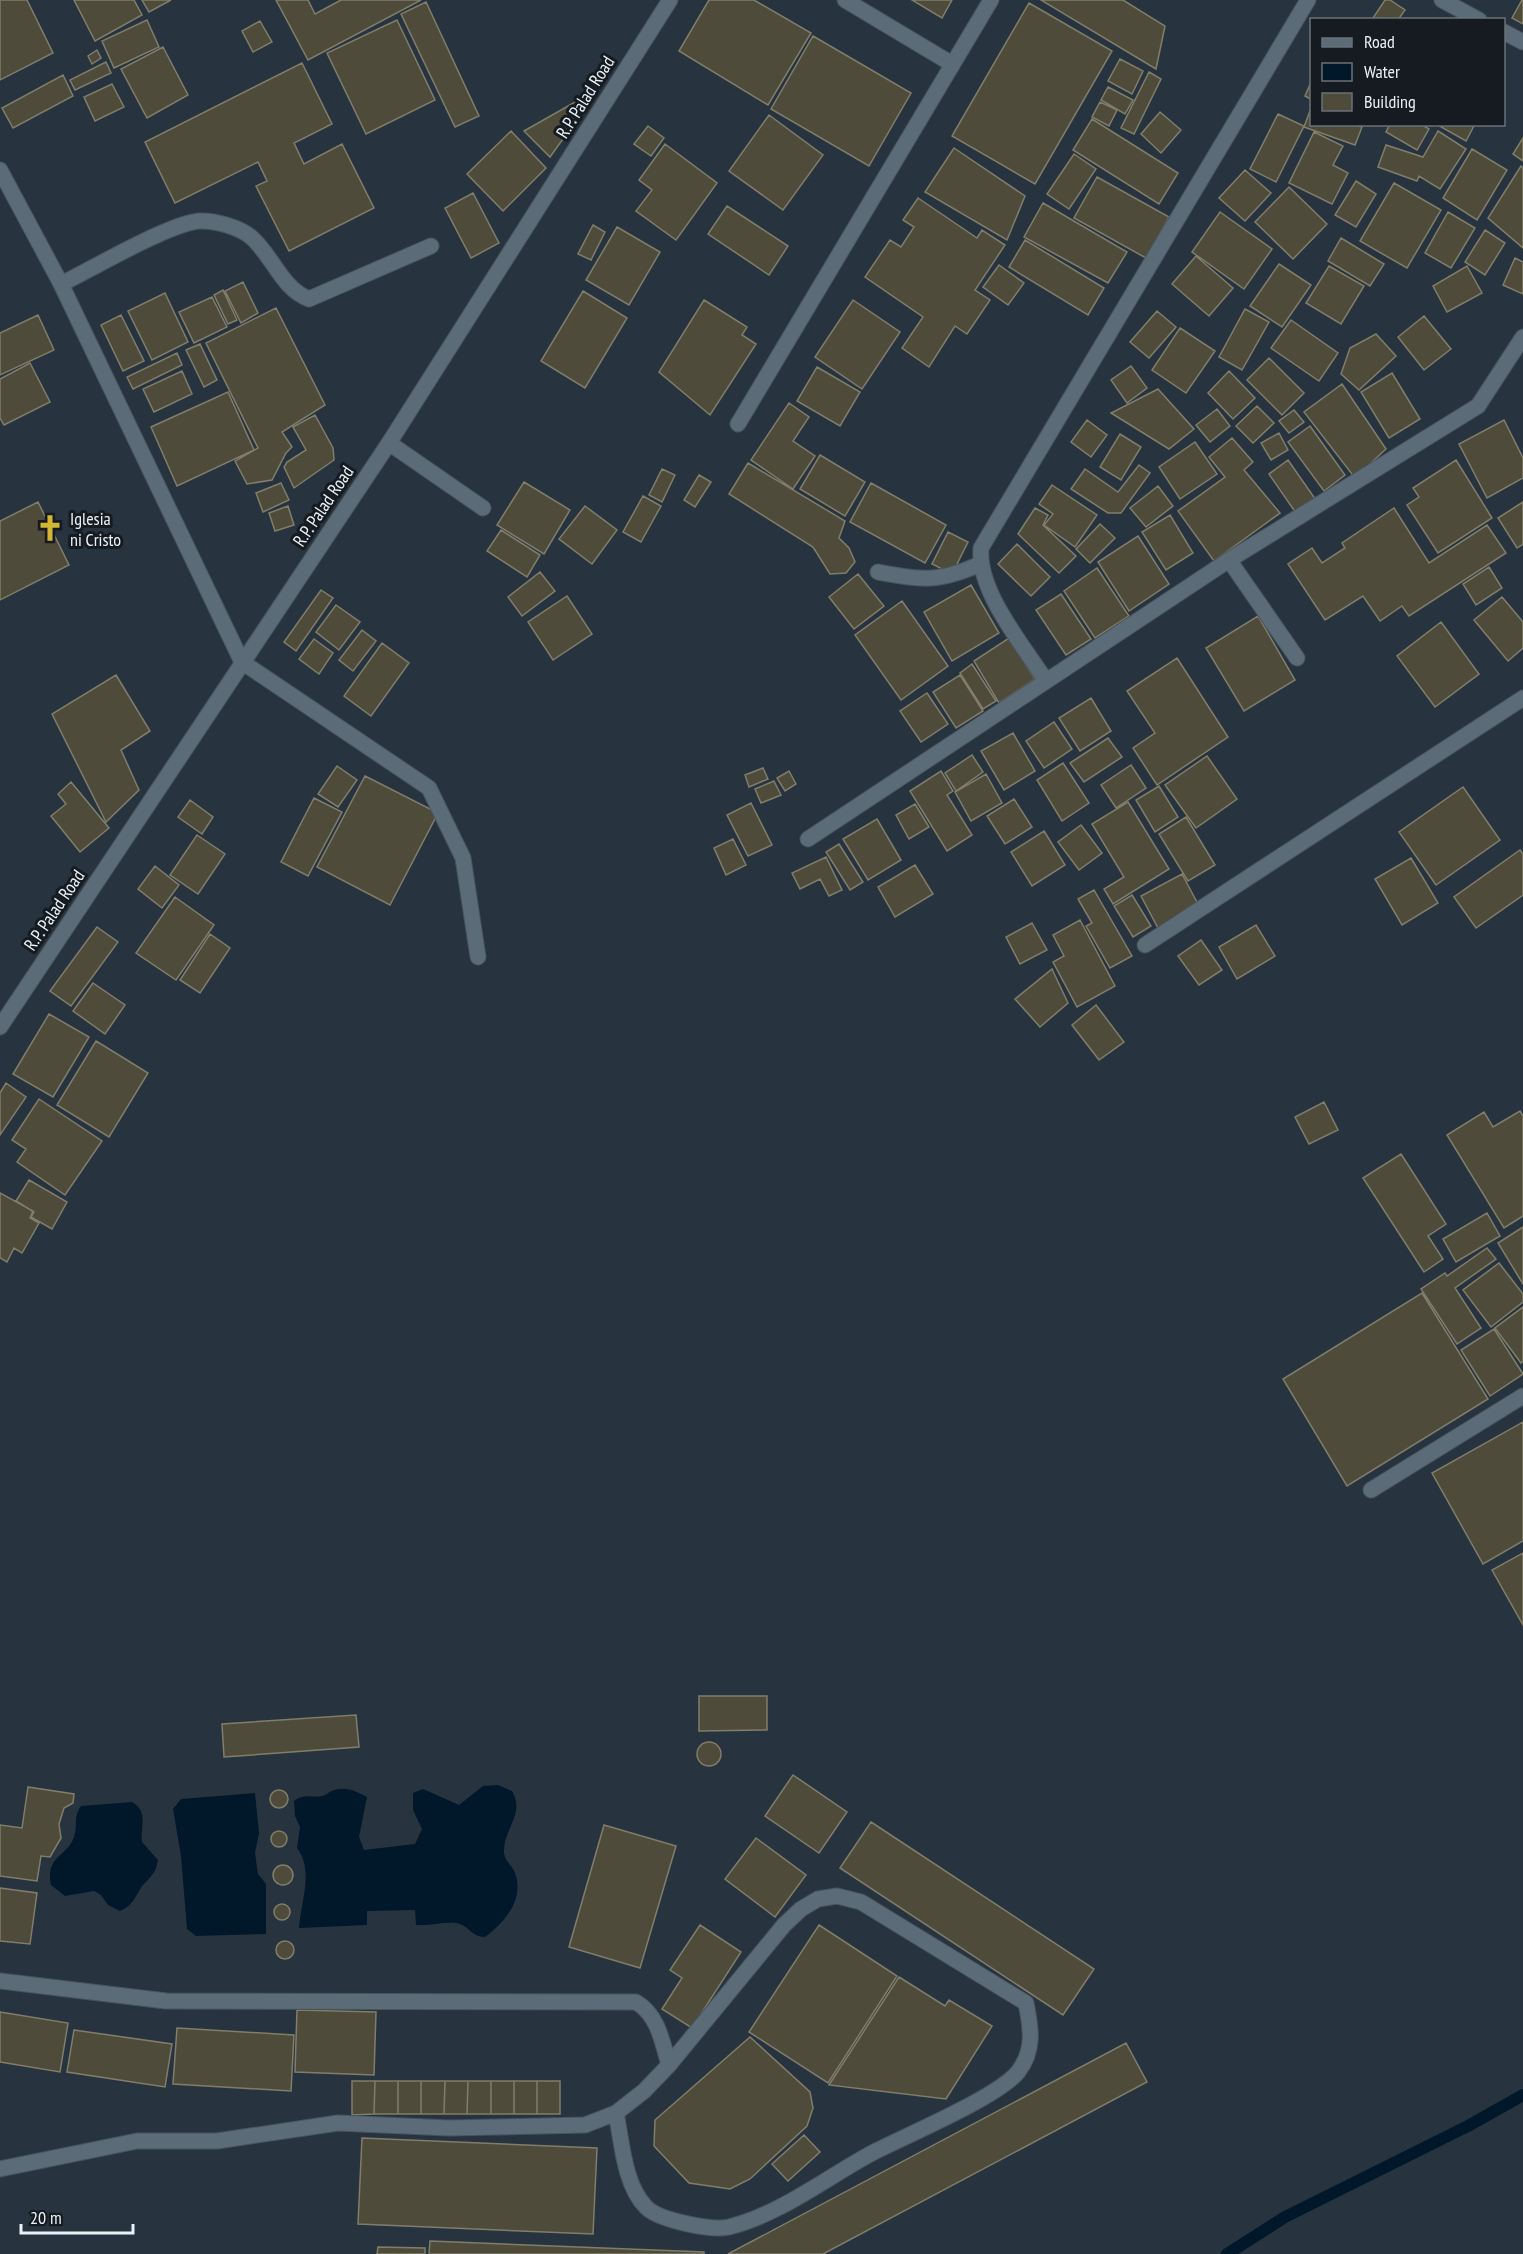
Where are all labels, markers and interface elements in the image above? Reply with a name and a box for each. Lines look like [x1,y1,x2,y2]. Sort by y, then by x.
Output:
legend [1310,18,1505,126]
text: Road [1364,30,1395,53]
street label: R.P. Palad Road [551,52,619,142]
text: Water [1364,60,1400,83]
text: Building [1364,90,1416,113]
street label: R.P. Palad Road [288,461,358,551]
place label: Iglesia ni Cristo [70,507,121,551]
church icon: Iglesia ni Cristo [35,513,65,543]
street label: R.P. Palad Road [19,865,89,955]
scale bar [21,2197,134,2235]
text: 20 m [30,2206,62,2229]

